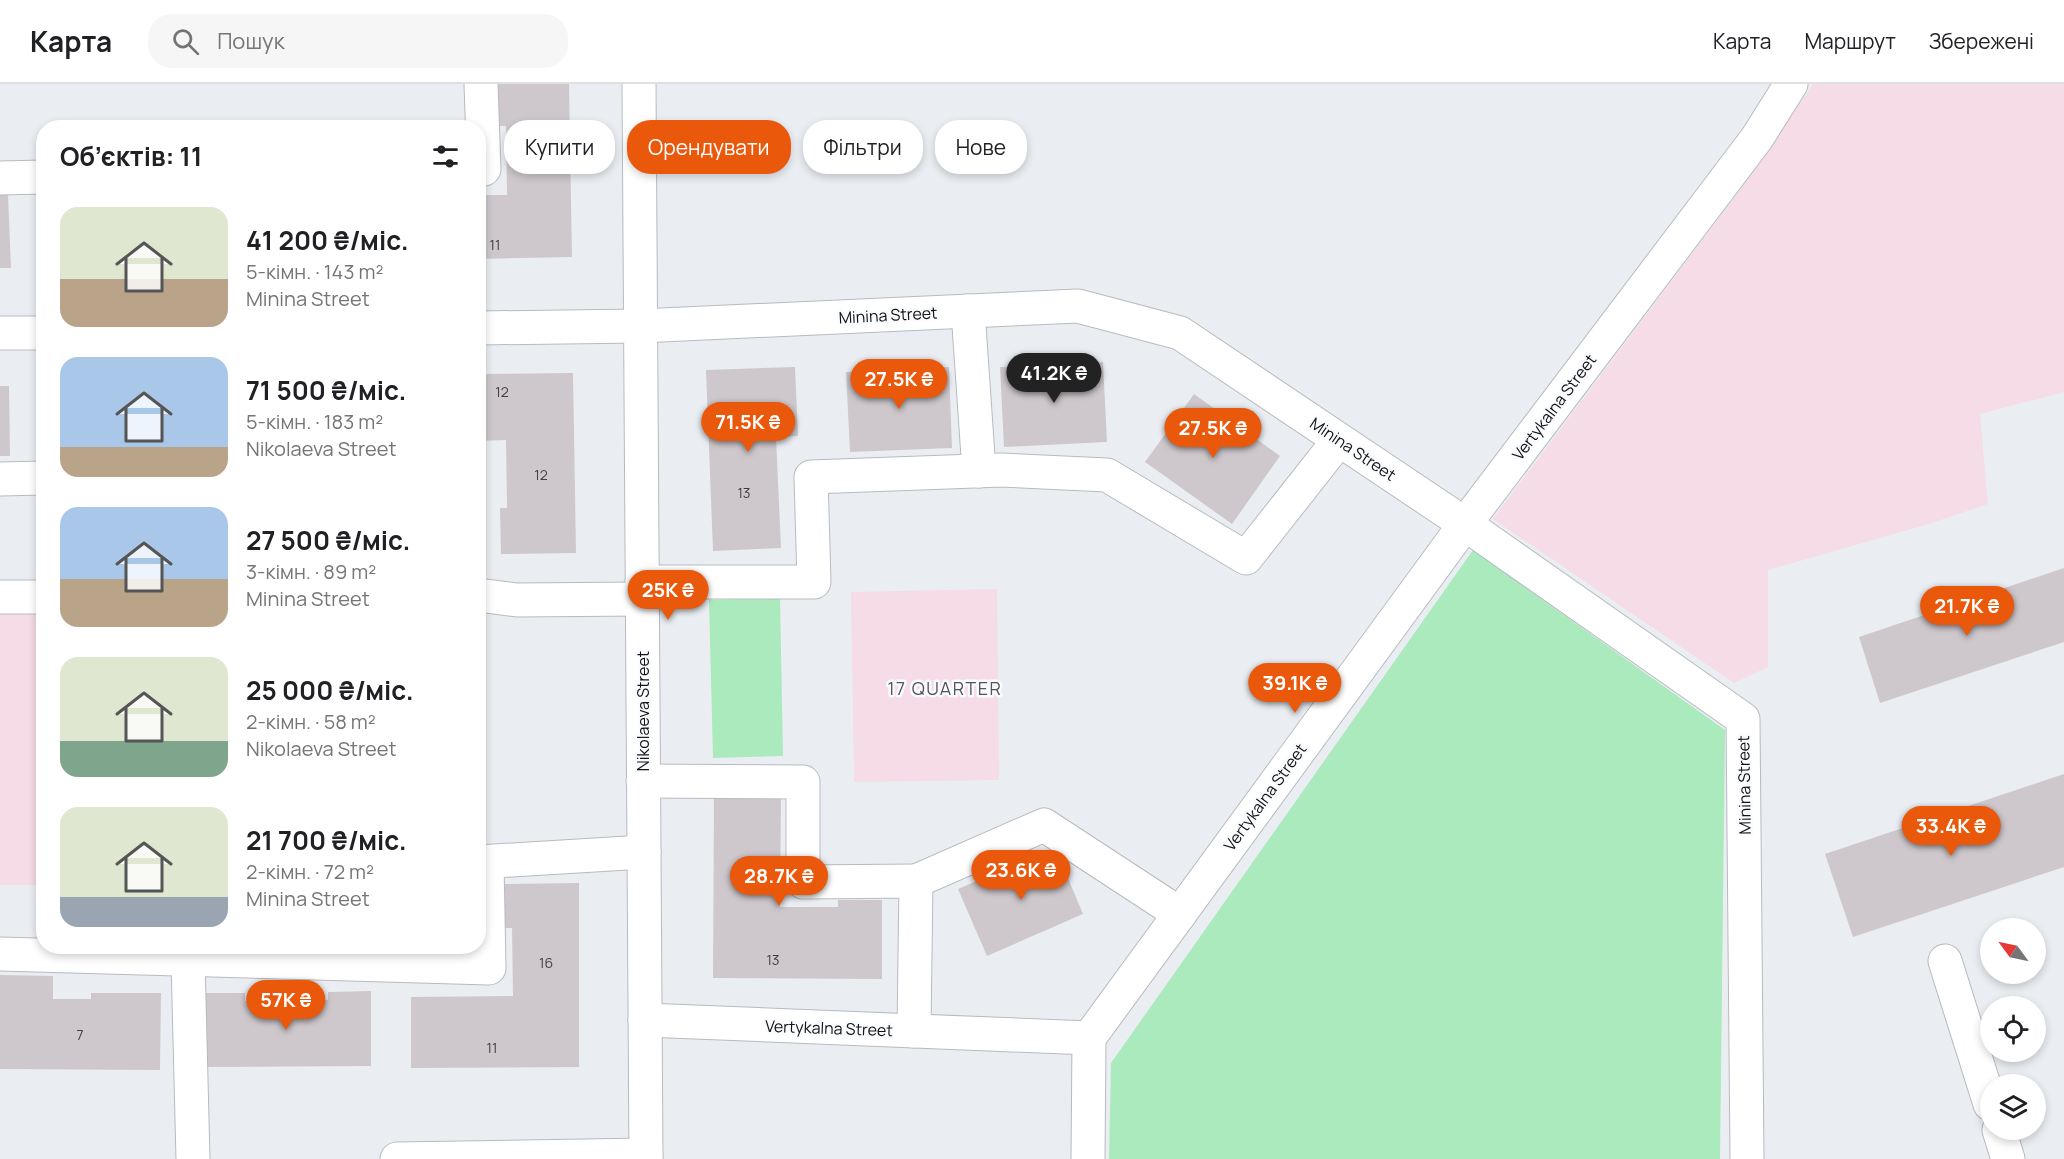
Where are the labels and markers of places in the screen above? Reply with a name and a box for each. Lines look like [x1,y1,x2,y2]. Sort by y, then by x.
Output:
pin: 41.2K ₴ [999,353,1109,404]
pin: 27.5K ₴ [844,359,954,410]
pin: 71.5K ₴ [693,402,803,453]
pin: 27.5K ₴ [1158,408,1268,459]
pin: 25K ₴ [626,570,710,621]
pin: 21.7K ₴ [1912,586,2022,637]
pin: 39.1K ₴ [1240,663,1350,714]
pin: 33.4K ₴ [1896,806,2006,857]
pin: 23.6K ₴ [966,850,1076,901]
pin: 28.7K ₴ [724,856,834,907]
pin: 57K ₴ [244,980,328,1031]

